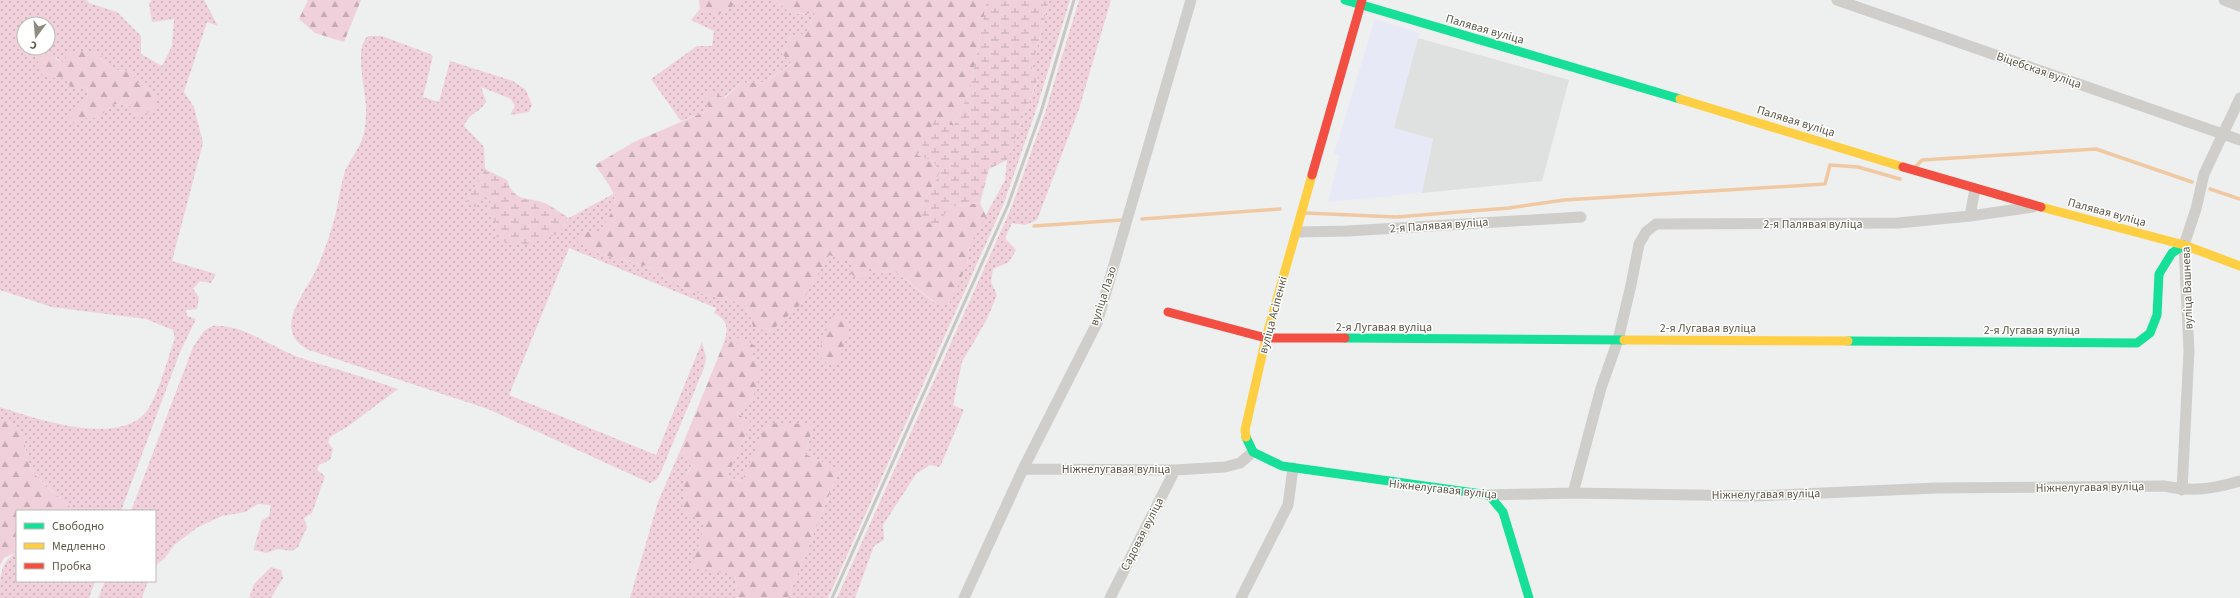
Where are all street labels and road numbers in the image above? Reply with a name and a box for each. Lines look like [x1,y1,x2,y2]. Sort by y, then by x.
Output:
street label: Палявая вуліца [1444,10,1526,49]
street label: Віцебская вуліца [1994,48,2084,93]
street label: Палявая вуліца [1755,102,1837,141]
street label: Палявая вуліца [2066,194,2148,231]
street label: 2-я Палявая вуліца [1389,214,1489,237]
street label: 2-я Палявая вуліца [1764,216,1862,233]
street label: вуліца Вашнева [2178,246,2197,330]
street label: вуліца Лазо [1086,264,1121,328]
street label: вуліца Асіпенкі [1255,275,1292,356]
street label: 2-я Лугавая вуліца [1336,319,1432,336]
street label: 2-я Лугавая вуліца [1660,320,1756,337]
street label: 2-я Лугавая вуліца [1984,322,2080,339]
street label: Ніжнелугавая вуліца [1062,461,1170,478]
street label: Ніжнелугавая вуліца [1388,475,1498,504]
street label: Ніжнелугавая вуліца [2036,478,2144,497]
street label: Ніжнелугавая вуліца [1712,485,1820,504]
street label: Садовая вуліца [1117,495,1168,574]

